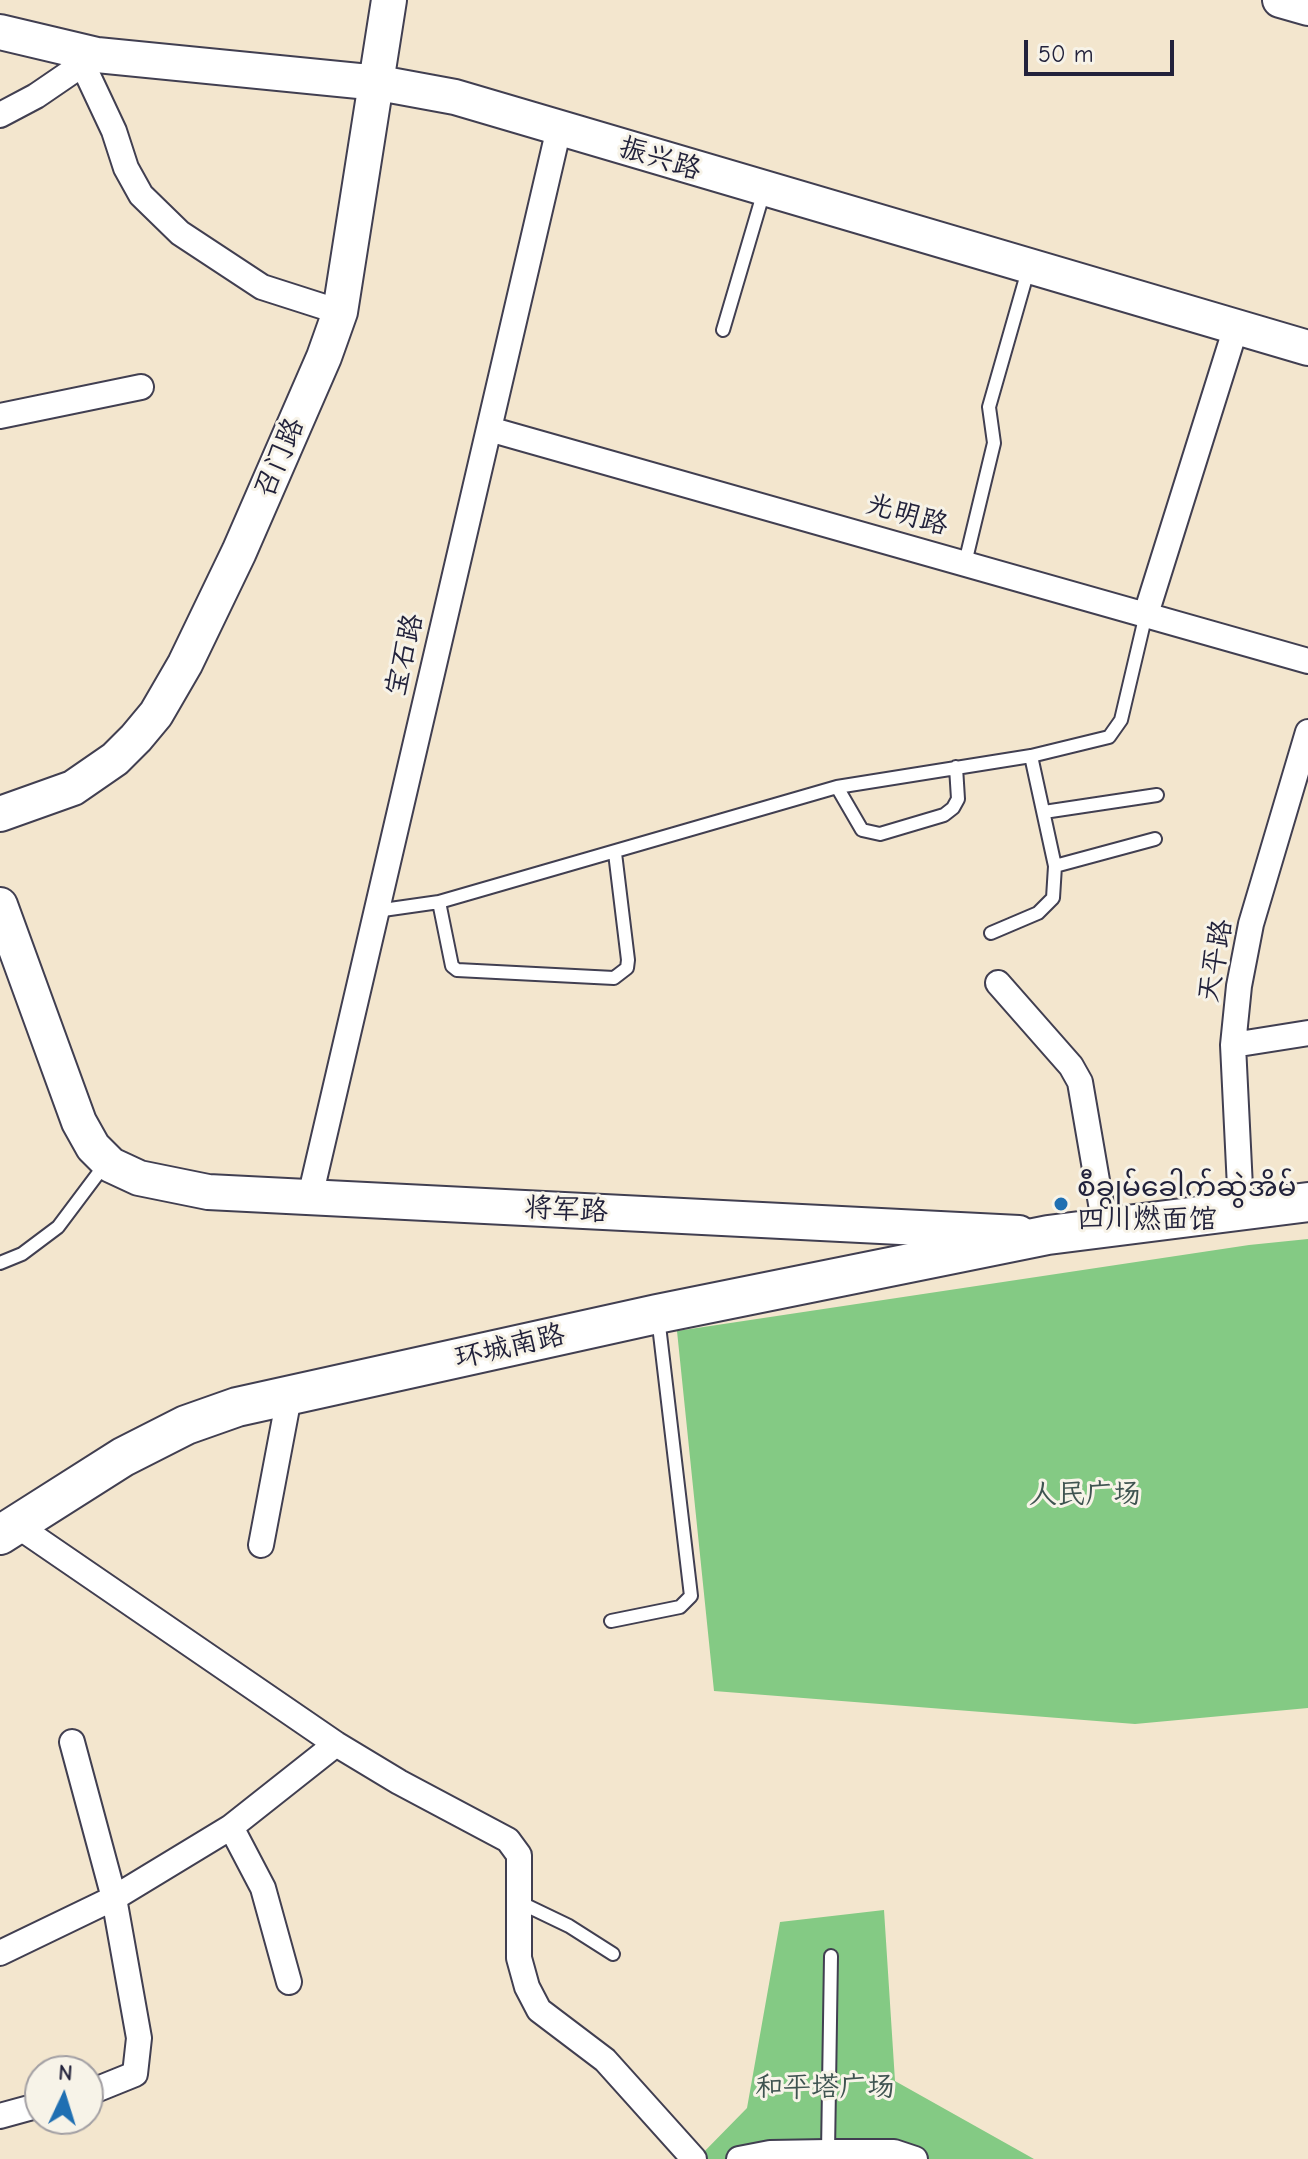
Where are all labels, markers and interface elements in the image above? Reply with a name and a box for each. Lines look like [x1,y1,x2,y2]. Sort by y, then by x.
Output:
scale bar [1028,24,1178,74]
text: 50 m [1038,40,1094,68]
street label: 振兴路 [615,131,705,187]
street label: 召门路 [248,413,312,503]
street label: 光明路 [862,487,952,543]
street label: 宝石路 [379,610,431,700]
street label: 天平路 [1192,917,1240,1005]
place label: စီချွမ်ခေါက်ဆွဲအိမ် 四川燃面馆 [1077,1171,1296,1237]
street label: 将军路 [523,1191,609,1229]
marker: စီချွမ်ခေါက်ဆွဲအိမ် 四川燃面馆 [1052,1195,1070,1213]
street label: 环城南路 [452,1318,568,1376]
park label: 人民广场 [1029,1478,1141,1512]
north arrow [24,2055,104,2135]
text: N [57,2060,74,2087]
park label: 和平塔广场 [755,2071,895,2105]

